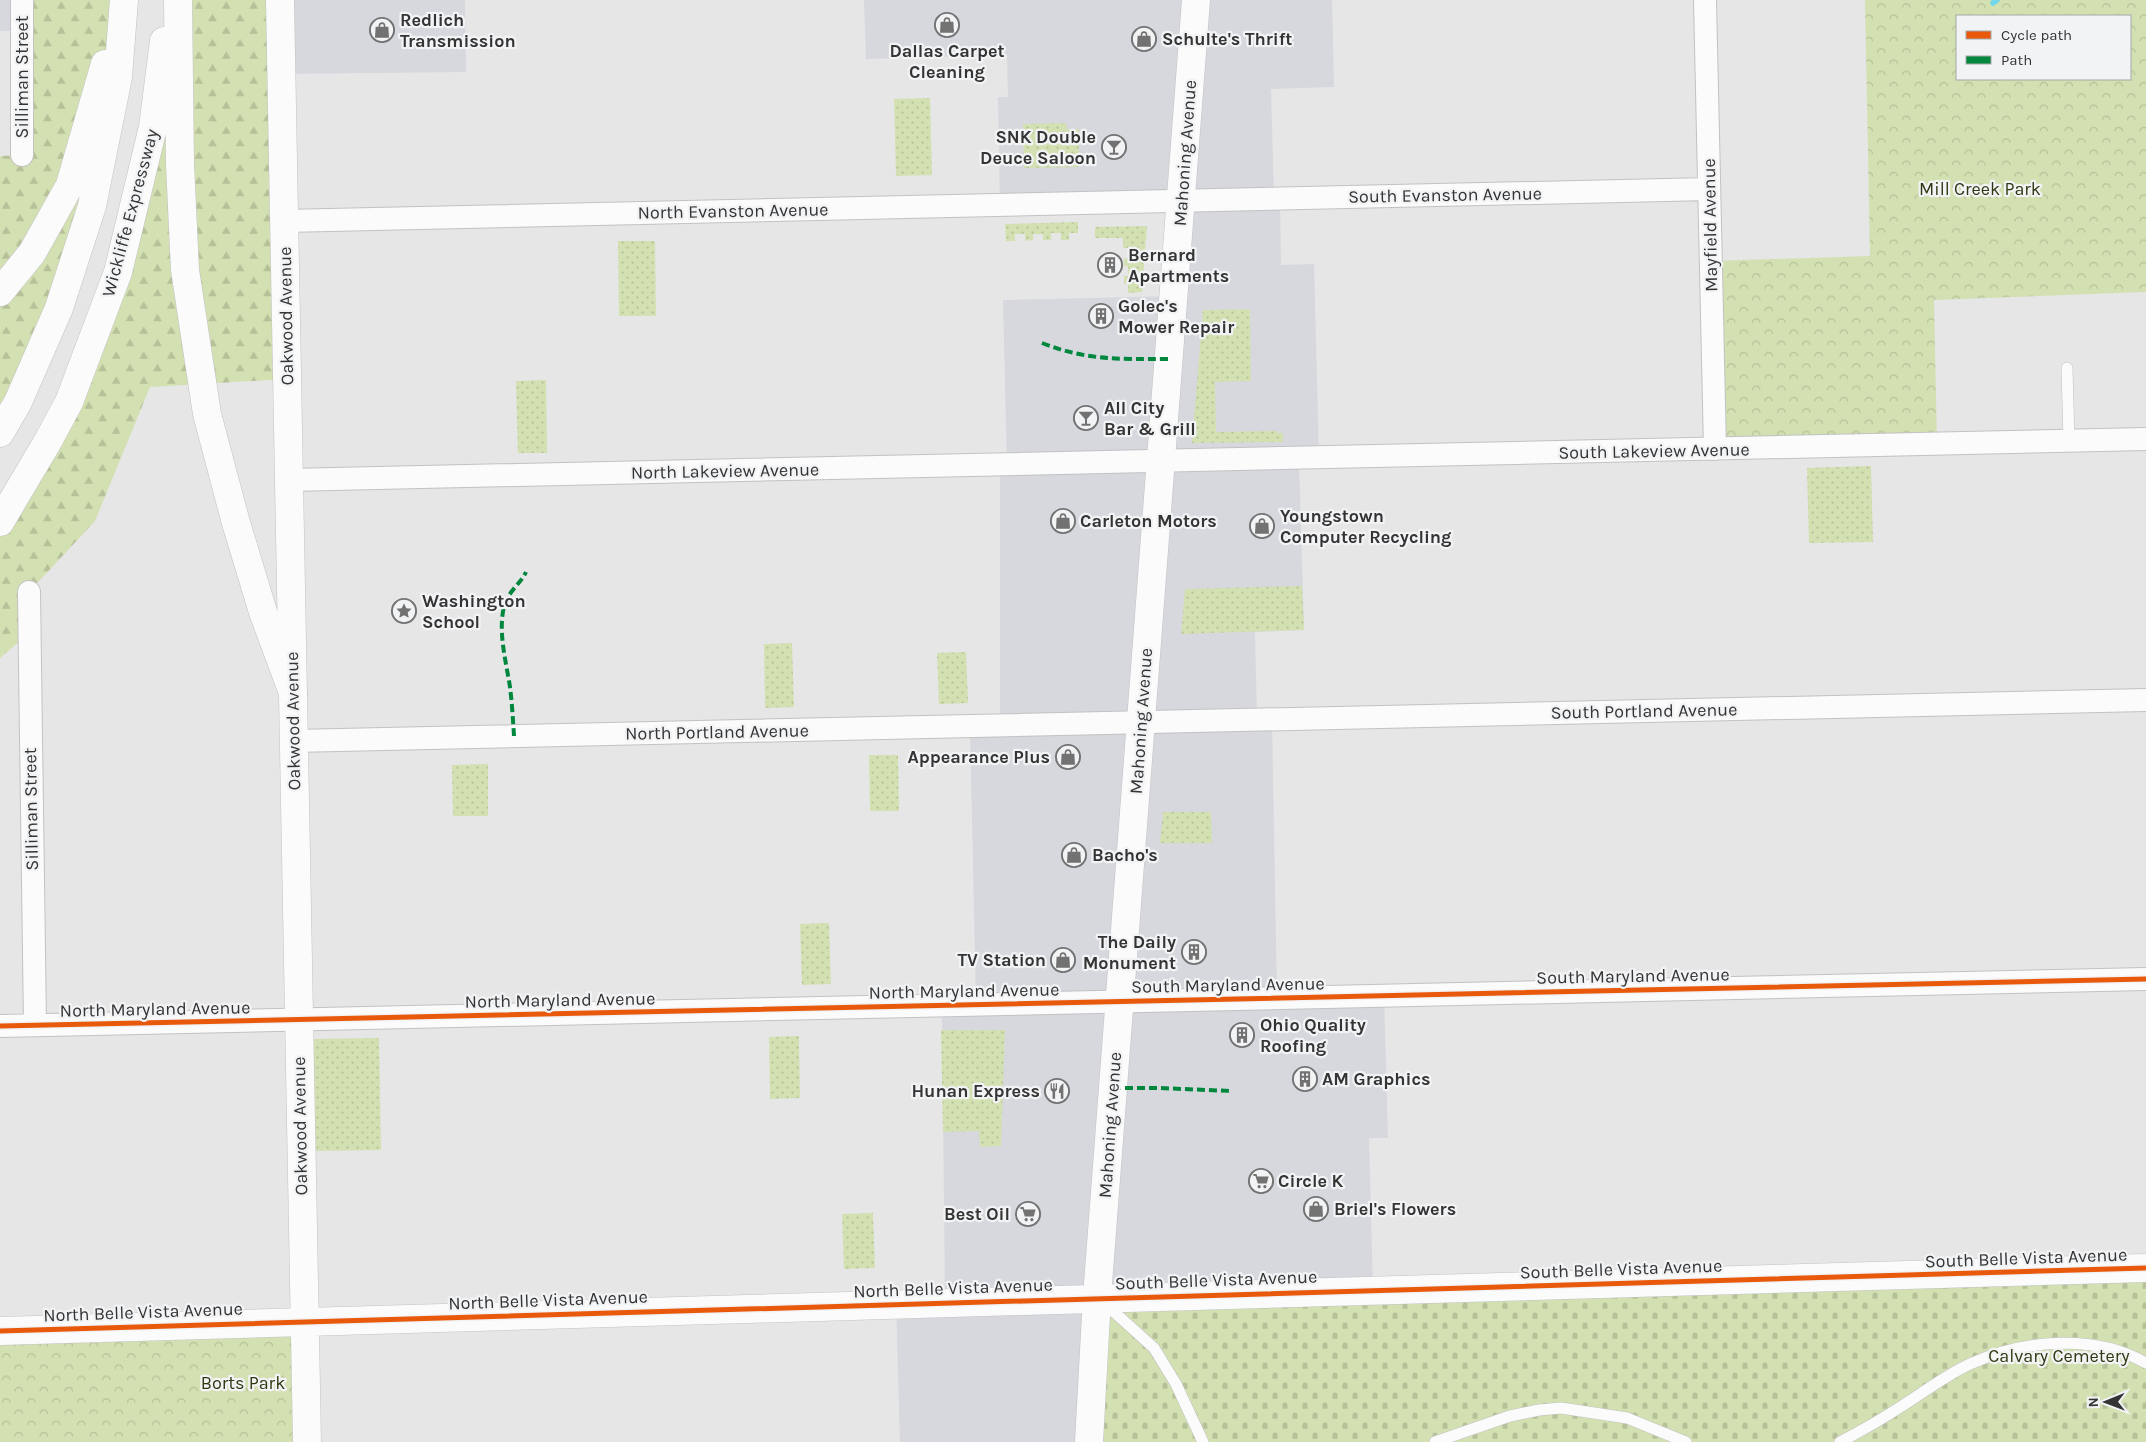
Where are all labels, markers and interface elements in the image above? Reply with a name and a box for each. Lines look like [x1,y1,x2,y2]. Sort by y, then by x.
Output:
place label: Redlich Transmission [400,9,516,52]
shop icon: Dallas Carpet Cleaning [934,12,960,38]
street label: Silliman Street [11,15,33,139]
legend [1956,15,2131,80]
shop icon: Redlich Transmission [369,17,395,43]
shop icon: Schulte's Thrift [1131,26,1157,52]
text: Cycle path [2001,26,2072,44]
place label: Schulte's Thrift [1162,28,1292,50]
place label: Dallas Carpet Cleaning [889,40,1005,83]
text: Path [2001,51,2032,69]
street label: Mahoning Avenue [1169,79,1201,227]
street label: Wickliffe Expressway [97,126,163,299]
place label: SNK Double Deuce Saloon [980,126,1096,169]
bar icon: SNK Double Deuce Saloon [1101,134,1127,160]
street label: Mayfield Avenue [1698,158,1722,292]
park label: Mill Creek Park [1919,178,2041,200]
street label: South Evanston Avenue [1348,182,1542,208]
street label: North Evanston Avenue [637,198,829,224]
place label: Bernard Apartments [1128,244,1229,287]
street label: Oakwood Avenue [274,247,298,385]
building icon: Bernard Apartments [1097,252,1123,278]
place label: Golec's Mower Repair [1118,295,1234,338]
building icon: Golec's Mower Repair [1088,303,1114,329]
place label: All City Bar & Grill [1104,397,1196,440]
bar icon: All City Bar & Grill [1073,405,1099,431]
street label: South Lakeview Avenue [1558,438,1750,464]
street label: North Lakeview Avenue [631,458,819,484]
place label: Youngstown Computer Recycling [1280,505,1452,548]
shop icon: Carleton Motors [1050,508,1076,534]
place label: Carleton Motors [1080,510,1217,532]
shop icon: Youngstown Computer Recycling [1249,513,1275,539]
place label: Washington School [422,590,526,633]
place icon: Washington School [391,598,417,624]
street label: Mahoning Avenue [1125,647,1157,795]
street label: Oakwood Avenue [281,652,305,790]
street label: South Portland Avenue [1551,698,1737,724]
street label: North Portland Avenue [625,719,809,745]
shop icon: Appearance Plus [1055,744,1081,770]
place label: Appearance Plus [908,746,1050,768]
street label: Silliman Street [19,747,43,871]
shop icon: Bacho's [1061,842,1087,868]
place label: Bacho's [1092,844,1158,866]
place label: The Daily Monument [1083,931,1176,974]
building icon: The Daily Monument [1181,939,1207,965]
shop icon: TV Station [1050,947,1076,973]
place label: TV Station [958,949,1046,971]
street label: South Maryland Avenue [1536,963,1730,989]
street label: South Maryland Avenue [1131,972,1325,998]
street label: North Maryland Avenue [869,978,1059,1004]
street label: North Maryland Avenue [465,987,655,1013]
street label: North Maryland Avenue [60,996,250,1022]
place label: Ohio Quality Roofing [1260,1014,1366,1057]
building icon: Ohio Quality Roofing [1229,1022,1255,1048]
street label: Mahoning Avenue [1094,1051,1126,1199]
street label: Oakwood Avenue [288,1057,312,1195]
building icon: AM Graphics [1292,1066,1318,1092]
place label: AM Graphics [1322,1068,1430,1090]
restaurant icon: Hunan Express [1044,1078,1070,1104]
place label: Hunan Express [911,1080,1040,1102]
supermarket icon: Circle K [1248,1168,1274,1194]
place label: Circle K [1278,1170,1343,1192]
shop icon: Briel's Flowers [1303,1196,1329,1222]
place label: Briel's Flowers [1334,1198,1456,1220]
supermarket icon: Best Oil [1015,1201,1041,1227]
place label: Best Oil [944,1203,1010,1225]
street label: South Belle Vista Avenue [1924,1243,2128,1273]
street label: South Belle Vista Avenue [1519,1254,1723,1284]
street label: South Belle Vista Avenue [1114,1265,1318,1295]
street label: North Belle Vista Avenue [853,1274,1053,1302]
street label: North Belle Vista Avenue [448,1286,648,1314]
street label: North Belle Vista Avenue [43,1298,243,1326]
park label: Calvary Cemetery [1988,1345,2130,1367]
park label: Borts Park [201,1372,285,1394]
north arrow [2081,1377,2131,1427]
text: N [2085,1397,2102,1407]

